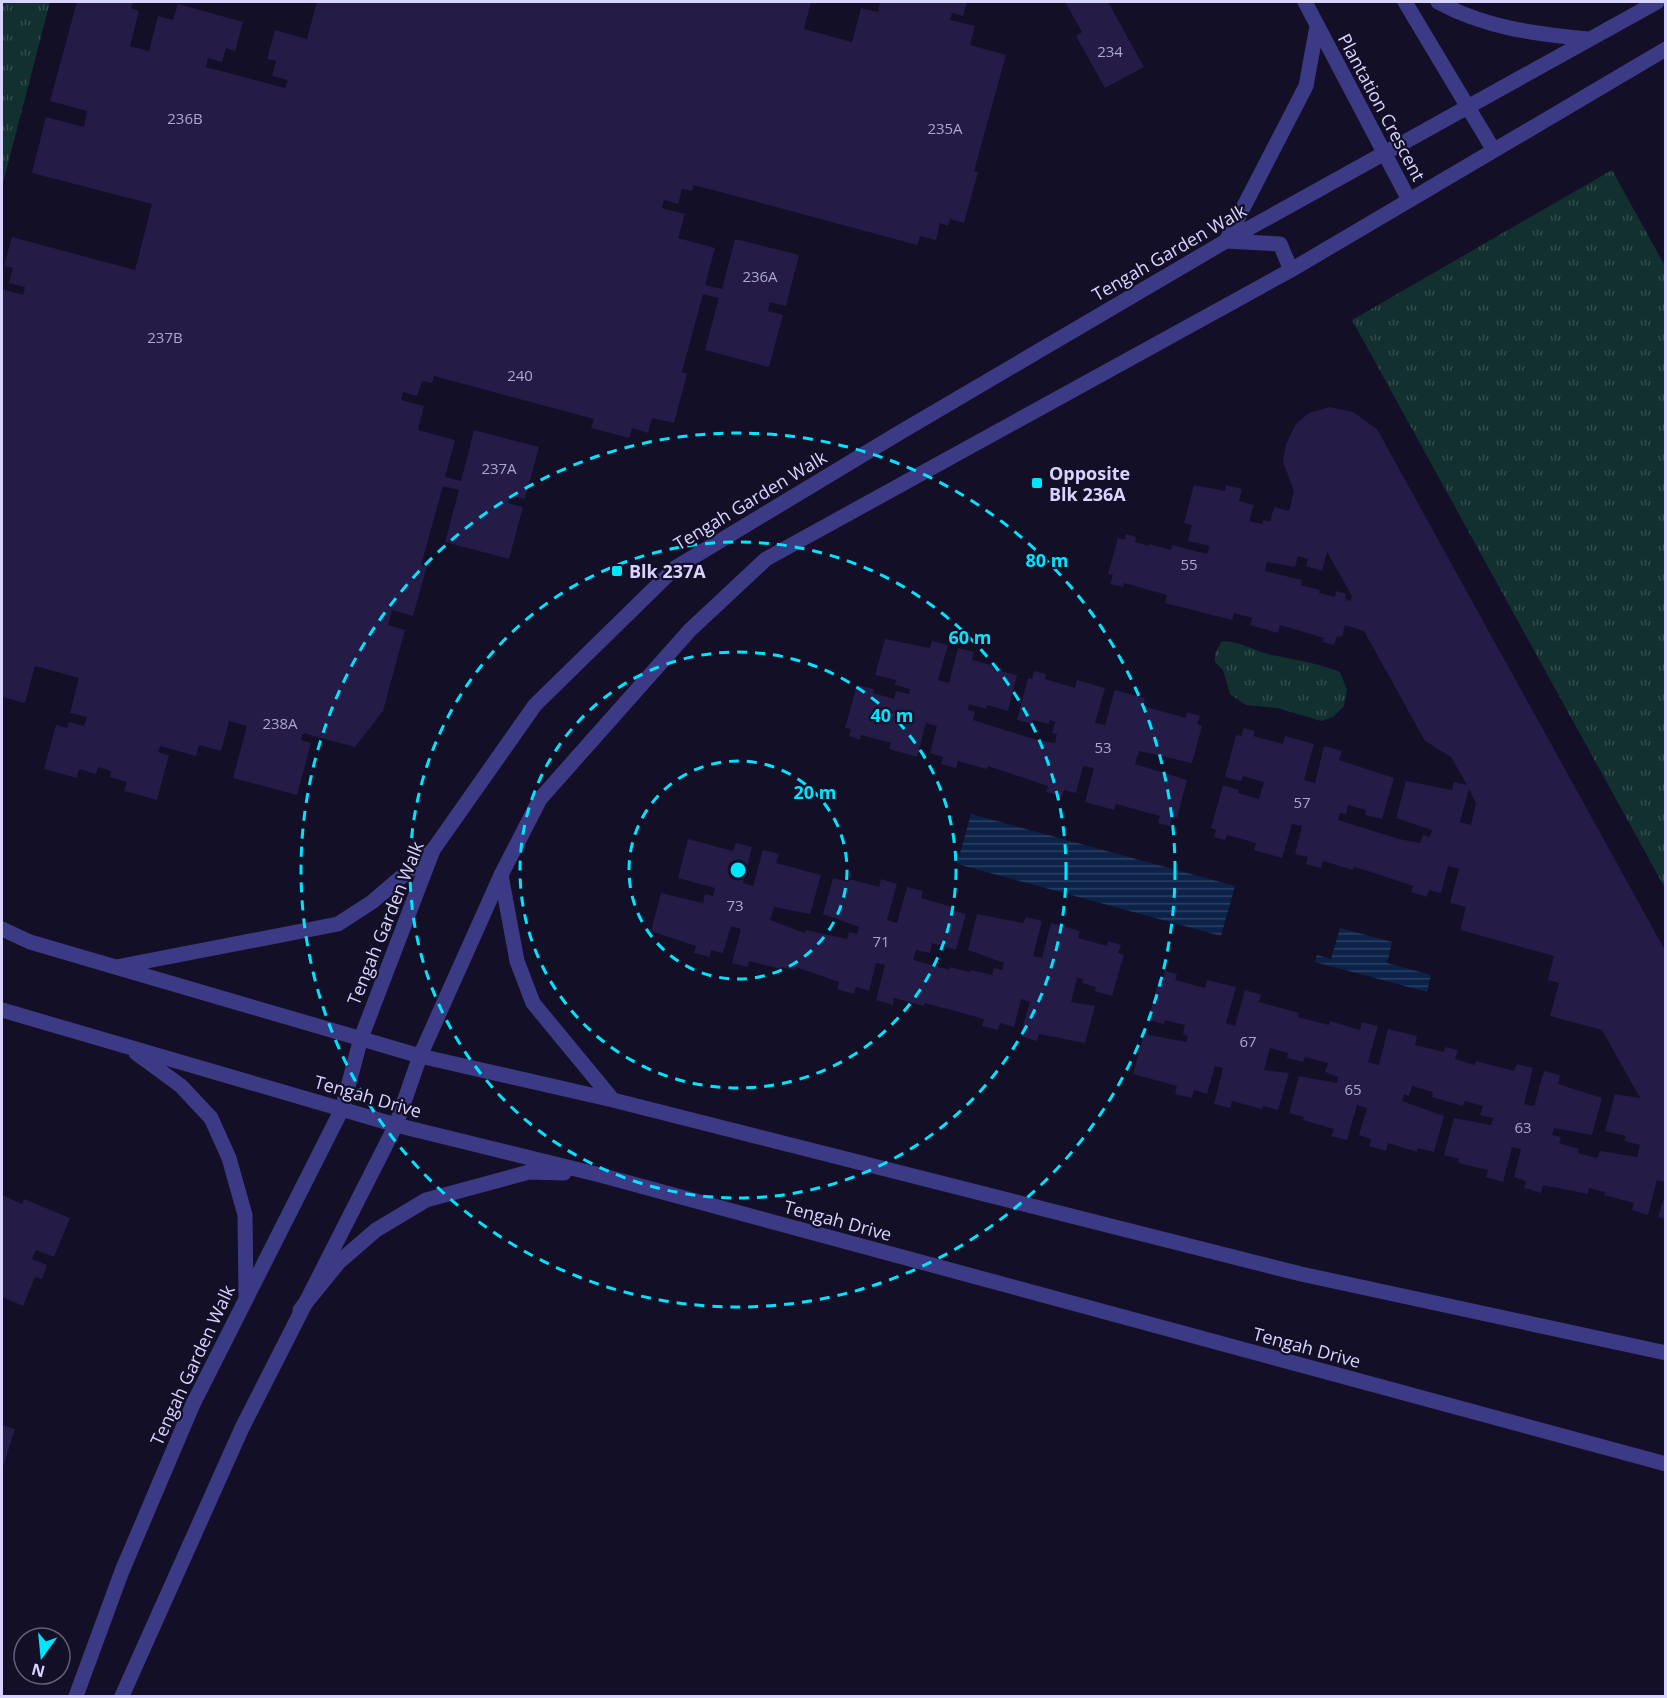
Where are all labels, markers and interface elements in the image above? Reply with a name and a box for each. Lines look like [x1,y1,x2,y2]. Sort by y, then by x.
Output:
street label: Plantation Crescent [1333,29,1431,185]
house number: 234 [1097,41,1123,61]
house number: 236B [167,108,203,128]
house number: 235A [927,118,963,138]
street label: Tengah Garden Walk [1087,198,1251,306]
house number: 236A [742,266,778,286]
house number: 237B [147,327,183,347]
house number: 240 [507,365,533,385]
street label: Tengah Garden Walk [669,445,831,555]
house number: 237A [481,458,517,478]
place label: Opposite Blk 236A [1049,461,1130,506]
marker: Opposite Blk 236A [1030,476,1044,490]
text: 80 m [1026,548,1068,572]
house number: 55 [1180,554,1198,574]
place label: Blk 237A [629,559,706,583]
marker: Blk 237A [610,564,624,578]
text: 60 m [949,625,991,649]
text: 40 m [871,703,913,727]
house number: 238A [262,713,298,733]
house number: 53 [1094,737,1112,757]
text: 20 m [794,780,836,804]
house number: 57 [1293,792,1311,812]
street label: Tengah Garden Walk [341,837,429,1008]
centre of rings [728,860,748,880]
house number: 73 [726,895,744,915]
house number: 71 [872,931,890,951]
house number: 67 [1239,1031,1257,1051]
street label: Tengah Drive [312,1069,424,1123]
house number: 65 [1344,1079,1362,1099]
house number: 63 [1514,1117,1532,1137]
street label: Tengah Drive [781,1194,895,1246]
street label: Tengah Garden Walk [144,1280,240,1449]
street label: Tengah Drive [1250,1321,1364,1373]
north arrow [12,1626,72,1686]
text: N [29,1658,47,1683]

